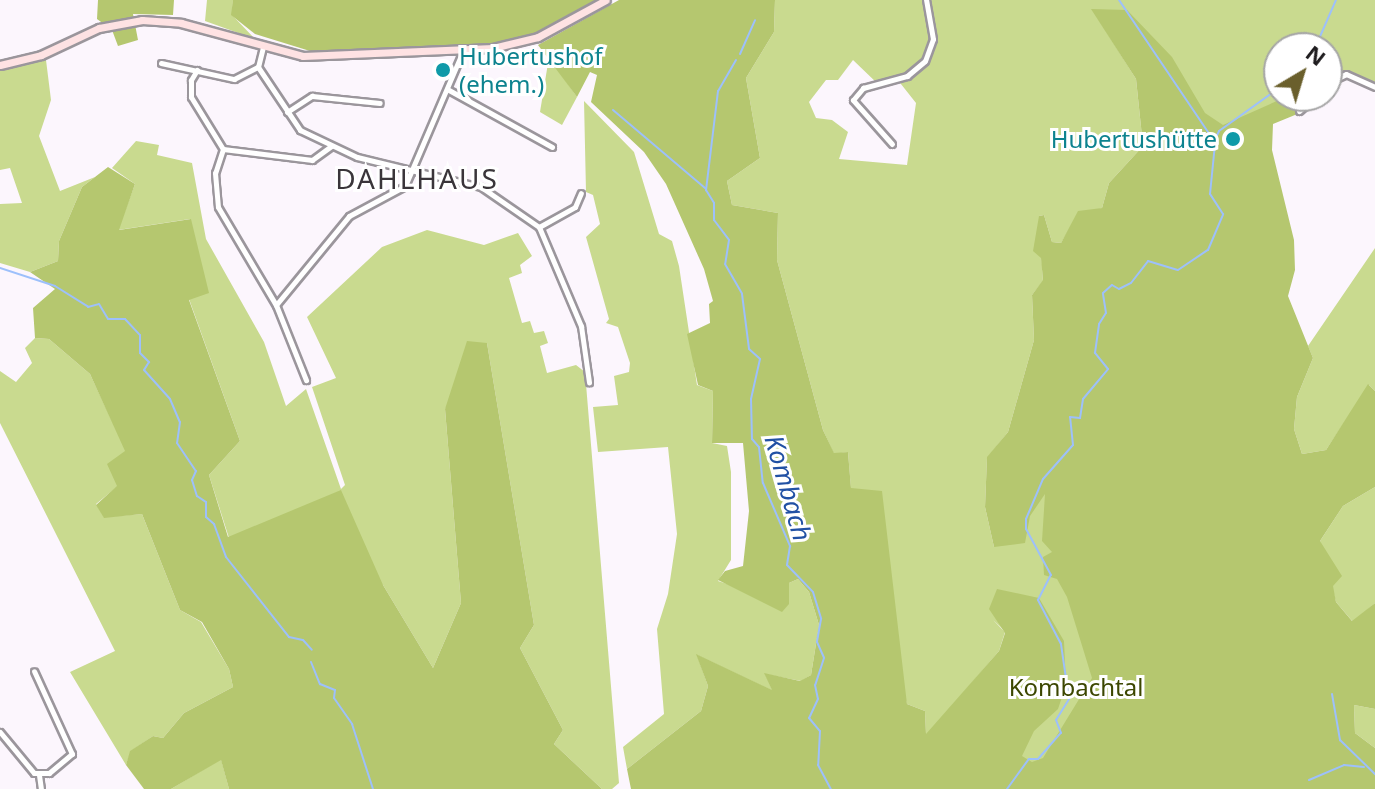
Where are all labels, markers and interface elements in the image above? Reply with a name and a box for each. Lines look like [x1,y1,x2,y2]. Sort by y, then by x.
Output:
north arrow [1263,32,1343,112]
text: N [1300,37,1333,72]
place label: Hubertushof (ehem.) [459,42,602,98]
marker: Hubertushof (ehem.) [434,61,452,79]
place label: Hubertushütte [1051,125,1217,153]
marker: Hubertushütte [1224,130,1242,148]
district label: DAHLHAUS [335,161,499,195]
water label: Kombach [758,431,818,545]
park label: Kombachtal [1009,673,1143,701]

